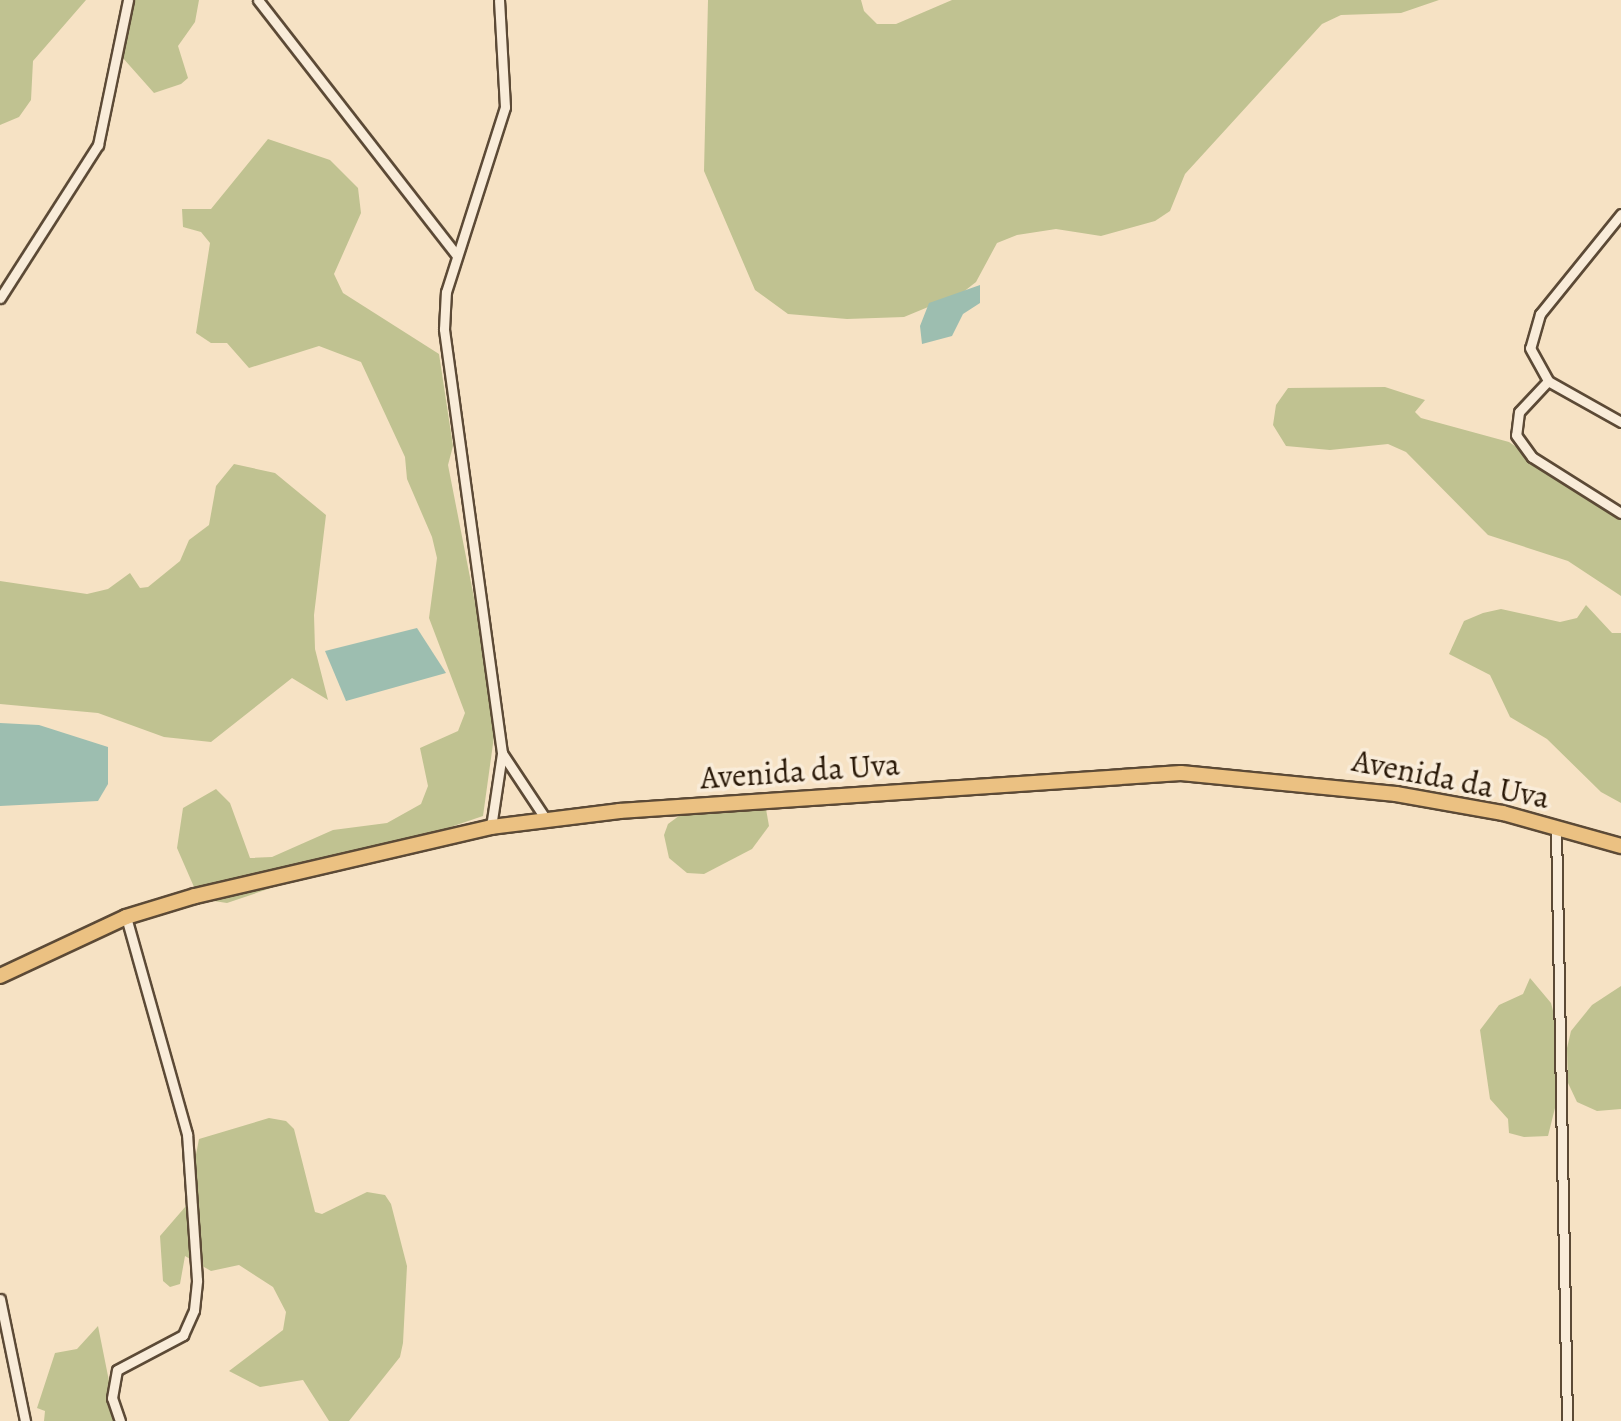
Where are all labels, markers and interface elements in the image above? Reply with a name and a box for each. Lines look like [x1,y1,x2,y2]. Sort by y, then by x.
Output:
street label: Avenida da Uva [1349,741,1553,817]
street label: Avenida da Uva [699,745,901,797]

